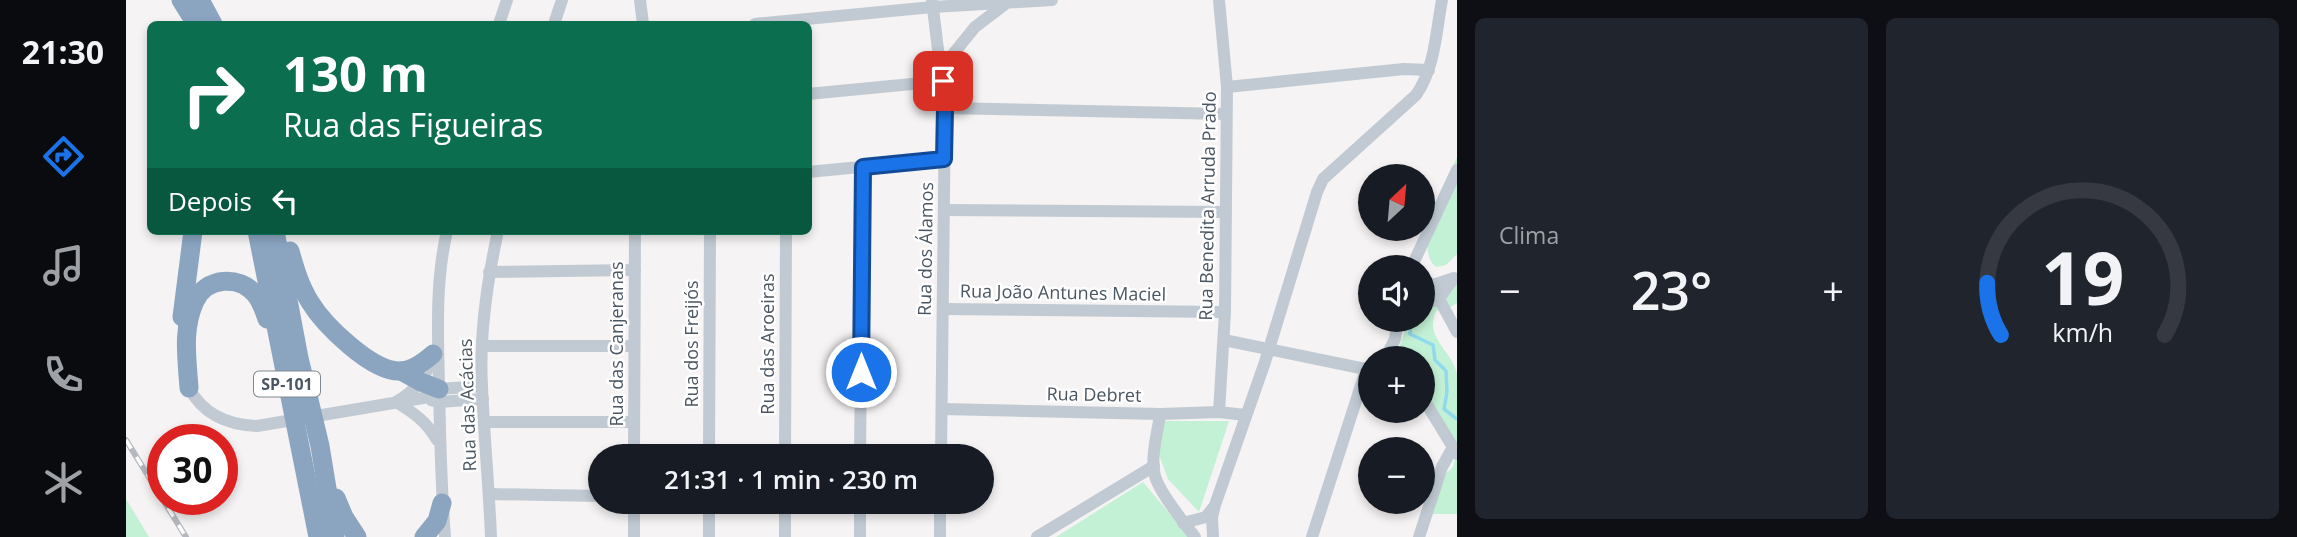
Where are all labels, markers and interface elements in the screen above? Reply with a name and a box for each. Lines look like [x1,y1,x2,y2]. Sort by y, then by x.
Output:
text: 21:30 [22,30,104,73]
text: 130 m [283,40,428,106]
icon: right [168,49,259,140]
pin [913,51,973,111]
icon: arrive [924,62,962,100]
street label: Rua Benedita Arruda Prado [1193,91,1221,321]
text: Rua das Figueiras [283,103,543,146]
icon: directions [39,132,88,181]
north arrow [1358,164,1435,242]
map controls [1358,164,1435,514]
icon: left [266,182,304,220]
street label: Rua dos Álamos [912,182,938,316]
text: Depois [168,183,252,219]
text: Clima [1499,219,1559,251]
text: 19 [2041,227,2124,326]
icon: music [39,241,88,290]
text: 23° [1631,254,1712,325]
button: sound [1358,255,1435,332]
street label: Rua das Canjeranas [604,261,628,427]
text: − [1499,264,1521,316]
text: + [1822,264,1844,316]
street label: Rua das Aroeiras [755,273,779,415]
street label: Rua João Antunes Maciel [960,278,1166,306]
street label: Rua dos Freijós [679,280,703,408]
text: km/h [2052,314,2113,348]
position arrow [824,335,898,409]
street label: Rua das Acácias [453,338,481,472]
button: + [1358,346,1435,423]
icon: phone [39,350,88,399]
road number: SP-101 [254,372,320,396]
street label: Rua Debret [1046,381,1142,407]
speed limit sign: 30 [147,424,238,515]
button: − [1358,437,1435,514]
icon: climate [39,458,88,507]
text: 21:31 · 1 min · 230 m [664,461,918,497]

